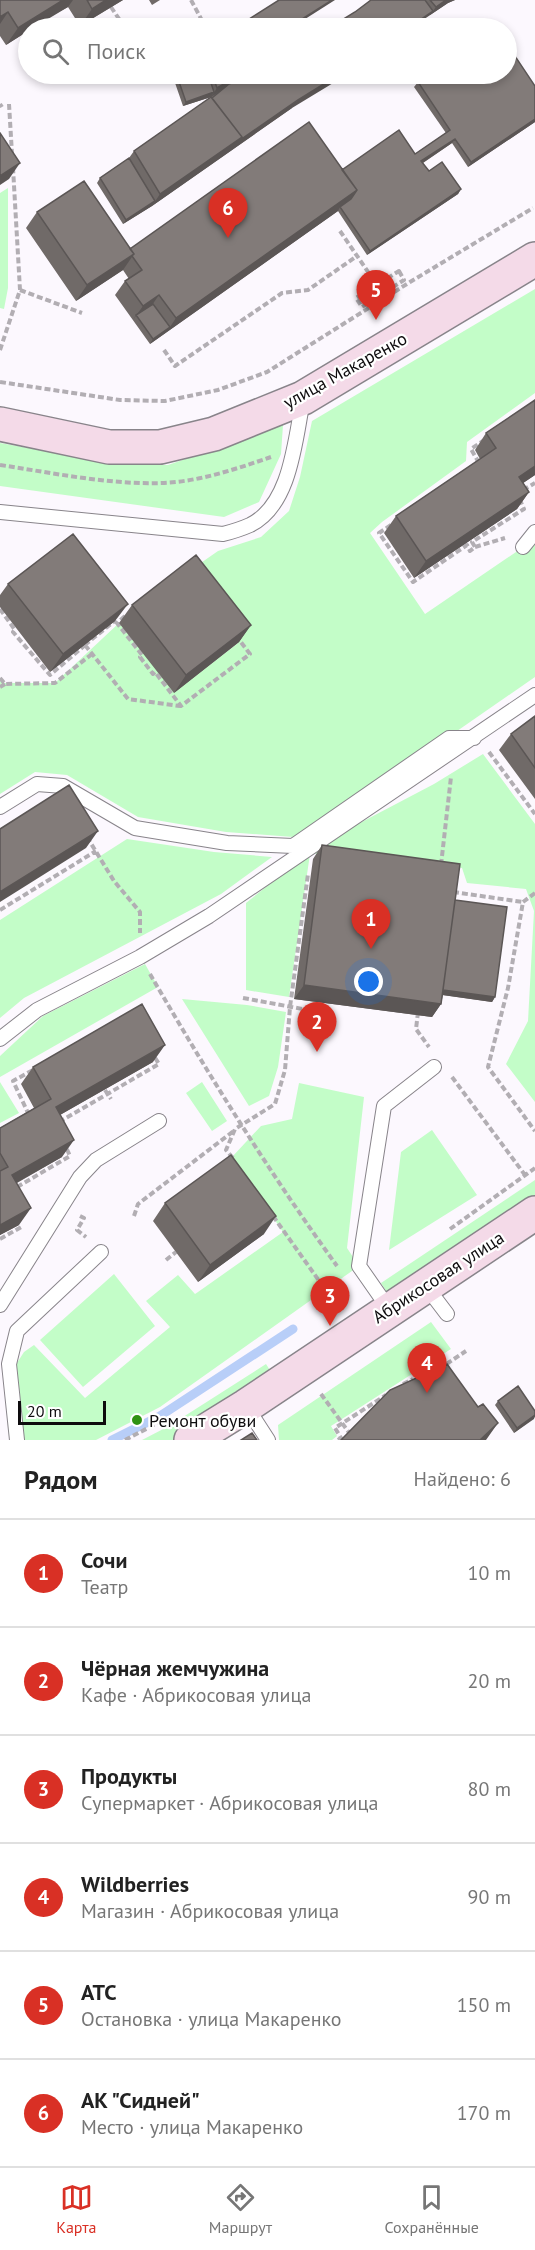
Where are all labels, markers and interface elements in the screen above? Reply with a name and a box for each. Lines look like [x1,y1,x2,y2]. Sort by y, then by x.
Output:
search box [18,18,517,84]
icon: search [39,35,72,68]
text: Поиск [87,37,146,65]
pin: 6 [208,188,248,238]
pin: 5 [356,270,395,320]
street label: улица Макаренко [279,326,411,414]
pin: 1 [352,900,391,949]
your location [354,967,383,996]
pin: 2 [298,1002,336,1052]
street label: Абрикосовая улица [368,1226,508,1328]
pin: 3 [310,1276,350,1326]
pin: 4 [408,1344,446,1393]
scale bar [18,1398,106,1426]
text: 20 m [27,1401,62,1421]
place label: Ремонт обуви [149,1409,256,1432]
marker: Ремонт обуви [130,1413,144,1427]
text: Рядом [24,1463,98,1496]
text: Найдено: 6 [414,1466,511,1492]
text: Сочи [81,1546,127,1574]
text: 1 [38,1560,49,1586]
text: 10 m [468,1560,511,1586]
text: Театр [81,1574,128,1600]
text: Чёрная жемчужина [81,1654,269,1682]
text: 2 [38,1668,49,1694]
text: 20 m [468,1668,511,1694]
text: Кафе · Абрикосовая улица [81,1682,311,1708]
text: Продукты [81,1762,177,1790]
text: 3 [38,1776,49,1802]
text: 80 m [468,1776,511,1802]
text: Супермаркет · Абрикосовая улица [81,1790,378,1816]
text: Wildberries [81,1870,189,1898]
text: 4 [38,1884,49,1910]
text: 90 m [468,1884,511,1910]
text: Магазин · Абрикосовая улица [81,1898,339,1924]
text: АТС [81,1978,117,2006]
text: 5 [38,1992,49,2018]
text: 150 m [457,1992,511,2018]
text: Остановка · улица Макаренко [81,2006,342,2032]
text: АК "Сидней" [81,2086,200,2114]
text: 6 [38,2100,49,2126]
text: 170 m [457,2100,511,2126]
text: Место · улица Макаренко [81,2114,303,2140]
tab: Карта [56,2181,97,2237]
tab: Маршрут [209,2181,272,2237]
tab: Сохранённые [384,2181,479,2237]

